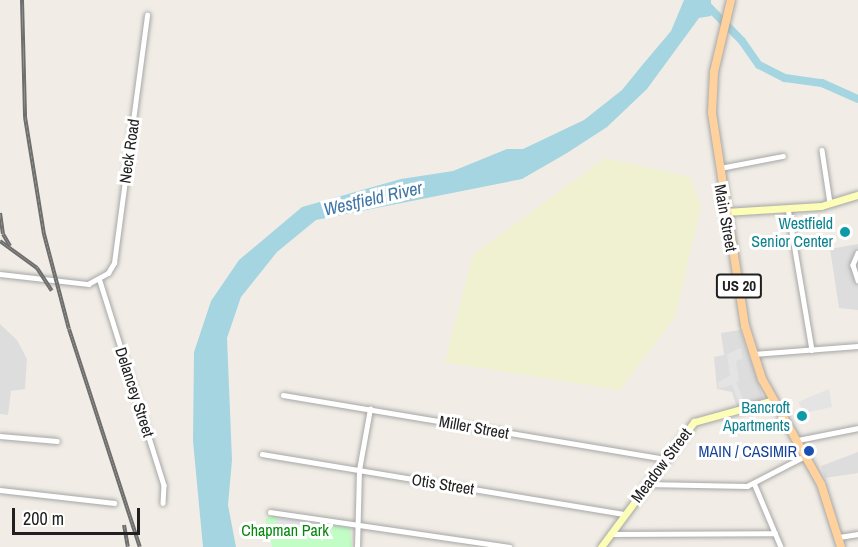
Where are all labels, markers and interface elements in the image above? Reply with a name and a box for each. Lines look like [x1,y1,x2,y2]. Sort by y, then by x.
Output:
street label: Neck Road [115,118,143,184]
water label: Westfield River [322,177,424,221]
street label: Main Street [711,183,741,253]
place label: Westfield Senior Center [751,213,833,251]
marker: Westfield Senior Center [838,225,852,239]
road number: US 20 [715,274,763,298]
street label: Delancey Street [111,345,159,439]
place label: Bancroft Apartments [723,397,790,435]
marker: Bancroft Apartments [795,409,809,423]
street label: Miller Street [438,411,510,443]
street label: Meadow Street [627,424,695,506]
place label: MAIN / CASIMIR [699,441,797,461]
marker: MAIN / CASIMIR [802,444,816,458]
street label: Otis Street [411,470,475,498]
scale bar [15,496,142,534]
text: 200 m [23,506,64,531]
park label: Chapman Park [241,520,329,540]

